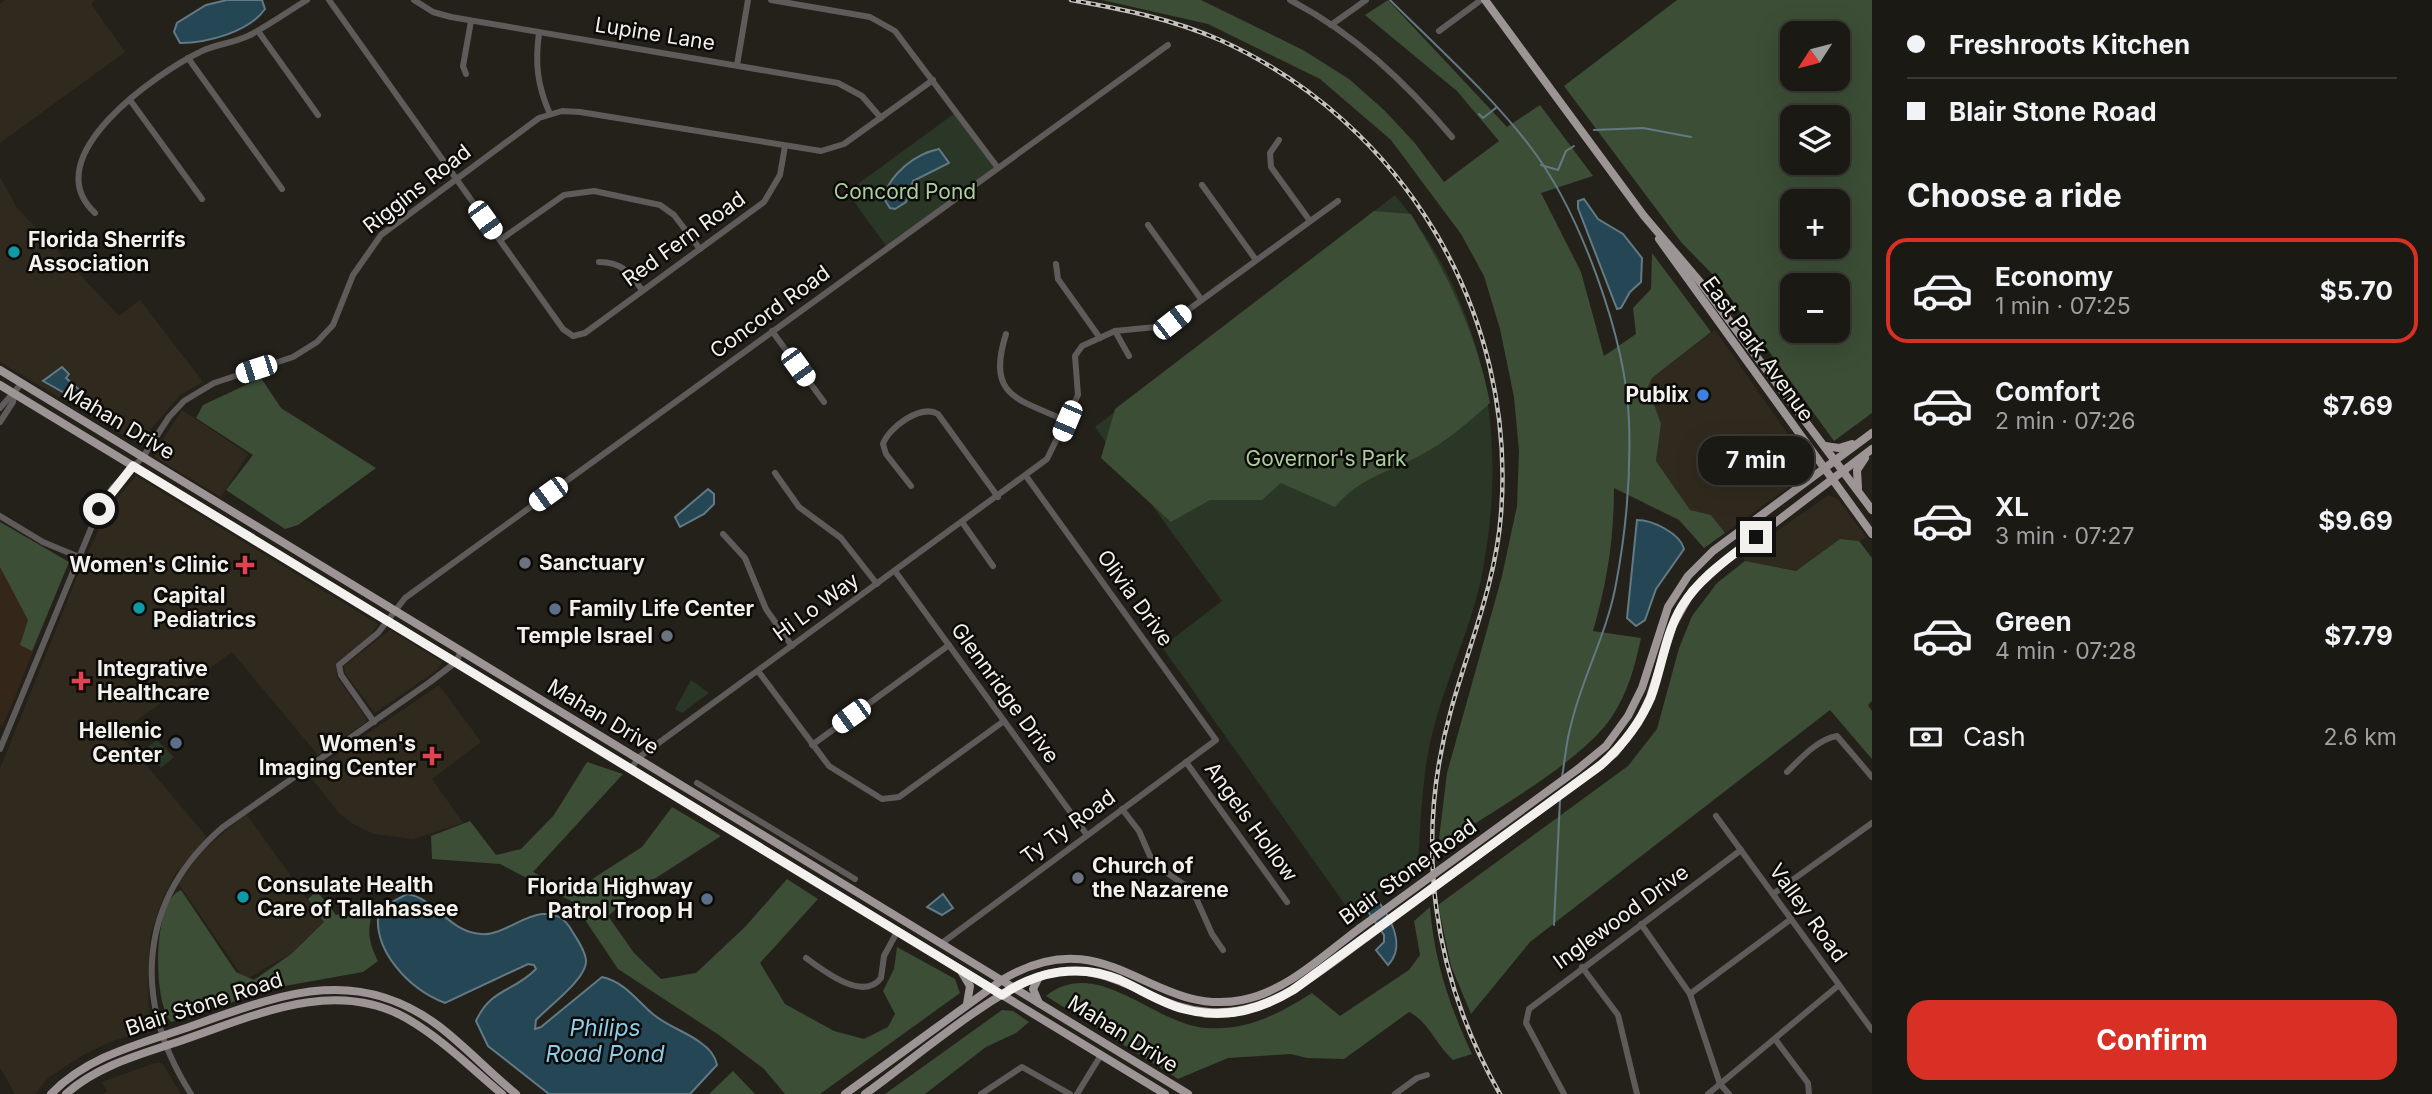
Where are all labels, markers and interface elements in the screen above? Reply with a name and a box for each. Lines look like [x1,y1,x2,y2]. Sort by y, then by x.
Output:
street label: Lupine Lane [593,12,717,55]
north arrow [1780,21,1850,91]
map controls [1780,21,1850,343]
text: Freshroots Kitchen [1949,29,2190,60]
text: Blair Stone Road [1949,96,2157,127]
button: layers [1780,105,1850,175]
street label: Riggins Road [358,139,475,238]
text: Choose a ride [1907,176,2122,215]
park label: Concord Pond [834,179,976,204]
street label: Red Fern Road [618,186,750,291]
button: + [1780,189,1850,259]
car [465,197,506,243]
place label: Florida Sherrifs Association [28,227,186,276]
marker: Florida Sherrifs Association [6,244,22,260]
icon: car [1911,259,1974,322]
street label: Concord Road [705,260,834,363]
text: Economy [1995,261,2113,292]
street label: East Park Avenue [1697,271,1819,426]
button: − [1780,273,1850,343]
text: $5.70 [2320,275,2393,306]
text: 1 min · 07:25 [1995,292,2131,320]
car [1149,301,1196,343]
car [778,344,819,390]
car [233,353,280,385]
icon: car [1911,374,1974,437]
text: Comfort [1995,376,2100,407]
street label: Mahan Drive [59,379,179,465]
place label: Publix [1626,382,1689,407]
marker: Publix [1695,387,1711,403]
text: $7.69 [2322,390,2393,421]
car [1050,398,1085,444]
text: 2 min · 07:26 [1995,407,2136,435]
callout: 7 min [1698,435,1814,484]
park label: Governor's Park [1246,446,1407,471]
text: 7 min [1726,446,1786,474]
car [525,473,572,515]
icon: car [1911,489,1974,552]
text: XL [1995,491,2029,522]
route start [83,493,115,525]
text: $9.69 [2318,505,2393,536]
route end [1740,521,1772,553]
text: 3 min · 07:27 [1995,522,2135,550]
street label: Olivia Drive [1092,545,1179,651]
place label: Sanctuary [539,550,645,575]
place label: Women's Clinic [69,552,229,577]
marker: Women's Clinic [235,555,255,575]
marker: Sanctuary [517,555,533,571]
street label: Hi Lo Way [768,567,864,646]
place label: Capital Pediatrics [153,583,256,632]
place label: Family Life Center [569,596,755,621]
marker: Capital Pediatrics [131,600,147,616]
marker: Family Life Center [547,601,563,617]
icon: car [1911,604,1974,667]
text: Green [1995,606,2072,637]
street label: Glennridge Drive [946,618,1065,768]
text: $7.79 [2324,620,2393,651]
place label: Temple Israel [516,623,653,648]
marker: Temple Israel [659,628,675,644]
text: 4 min · 07:28 [1995,637,2136,665]
place label: Integrative Healthcare [97,656,210,705]
marker: Integrative Healthcare [71,671,91,691]
street label: Mahan Drive [543,674,663,760]
car [828,695,875,737]
place label: Hellenic Center [79,718,162,767]
icon: cash [1907,718,1945,756]
text: Cash [1963,721,2026,752]
text: 2.6 km [2323,723,2397,751]
place label: Women's Imaging Center [259,731,416,780]
marker: Hellenic Center [168,735,184,751]
marker: Women's Imaging Center [422,746,442,766]
street label: Angels Hollow [1200,757,1303,886]
street label: Ty Ty Road [1016,784,1120,869]
street label: Blair Stone Road [1334,813,1481,930]
place label: Church of the Nazarene [1092,853,1229,902]
street label: Inglewood Drive [1548,859,1693,974]
street label: Valley Road [1764,859,1852,967]
marker: Church of the Nazarene [1070,870,1086,886]
place label: Consulate Health Care of Tallahassee [257,872,459,921]
place label: Florida Highway Patrol Troop H [527,874,693,923]
marker: Consulate Health Care of Tallahassee [235,889,251,905]
marker: Florida Highway Patrol Troop H [699,891,715,907]
street label: Blair Stone Road [122,966,285,1041]
street label: Mahan Drive [1063,990,1183,1077]
button: Confirm [1907,1000,2397,1080]
water label: Philips Road Pond [545,1014,665,1068]

